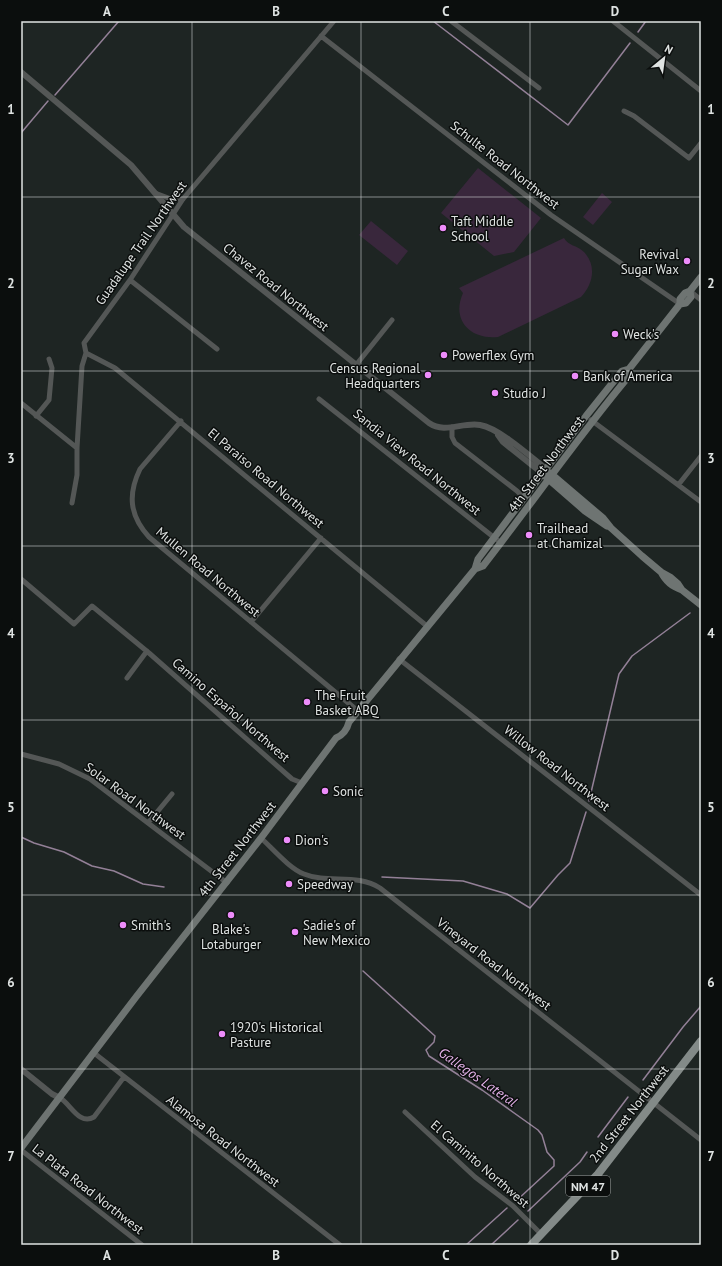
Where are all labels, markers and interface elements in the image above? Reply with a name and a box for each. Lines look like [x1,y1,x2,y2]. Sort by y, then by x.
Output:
text: A [103,3,111,20]
text: B [272,3,280,20]
text: C [442,3,450,20]
text: D [611,3,619,20]
north arrow [644,38,684,78]
text: N [662,41,675,57]
text: 1 [7,101,15,118]
text: 1 [707,101,715,118]
street label: Schulte Road Northwest [447,117,563,213]
street label: Guadalupe Trail Northwest [92,177,191,308]
place label: Taft Middle School [451,213,513,245]
marker: Taft Middle School [438,223,448,233]
street label: Chavez Road Northwest [220,239,333,335]
place label: Revival Sugar Wax [621,246,679,278]
marker: Revival Sugar Wax [682,256,692,266]
text: 2 [7,275,15,292]
text: 2 [707,275,715,292]
place label: Weck's [623,326,659,343]
marker: Weck's [610,329,620,339]
place label: Powerflex Gym [452,347,534,364]
marker: Powerflex Gym [439,350,449,360]
place label: Census Regional Headquarters [330,360,420,392]
place label: Bank of America [583,368,672,385]
marker: Census Regional Headquarters [423,370,433,380]
marker: Bank of America [570,371,580,381]
place label: Studio J [503,385,546,402]
marker: Studio J [490,388,500,398]
street label: Sandia View Road Northwest [350,405,485,519]
street label: 4th Street Northwest [504,412,588,516]
street label: El Paraiso Road Northwest [204,424,328,532]
text: 3 [7,450,15,467]
text: 3 [707,450,715,467]
place label: Trailhead at Chamizal [537,520,603,552]
street label: Mullen Road Northwest [152,523,264,621]
marker: Trailhead at Chamizal [524,530,534,540]
text: 4 [7,625,15,642]
text: 4 [707,625,715,642]
street label: Camino Español Northwest [169,654,294,766]
place label: The Fruit Basket ABQ [315,687,380,719]
marker: The Fruit Basket ABQ [302,697,312,707]
street label: Willow Road Northwest [500,721,614,815]
street label: Solar Road Northwest [81,759,189,844]
place label: Sonic [333,783,363,800]
marker: Sonic [320,786,330,796]
street label: 4th Street Northwest [194,797,280,900]
text: 5 [7,799,15,816]
text: 5 [707,799,715,816]
place label: Dion's [295,832,329,849]
marker: Dion's [282,835,292,845]
place label: Speedway [297,876,353,893]
marker: Speedway [284,879,294,889]
marker: Blake's Lotaburger [226,910,236,920]
street label: Vineyard Road Northwest [433,913,555,1014]
place label: Smith's [131,917,171,934]
place label: Sadie's of New Mexico [303,917,370,949]
marker: Smith's [118,920,128,930]
place label: Blake's Lotaburger [201,921,262,953]
marker: Sadie's of New Mexico [290,927,300,937]
text: 6 [7,974,15,991]
text: 6 [707,974,715,991]
place label: 1920's Historical Pasture [230,1019,322,1051]
marker: 1920's Historical Pasture [217,1029,227,1039]
water label: Gallegos Lateral [435,1043,521,1111]
street label: 2nd Street Northwest [586,1061,673,1166]
street label: Alamosa Road Northwest [163,1091,284,1191]
street label: El Caminito Northwest [427,1117,533,1212]
street label: La Plata Road Northwest [29,1140,148,1238]
text: 7 [7,1148,15,1165]
text: 7 [707,1148,715,1165]
road number: NM 47 [566,1176,610,1196]
text: A [103,1247,111,1264]
text: B [272,1247,280,1264]
text: C [442,1247,450,1264]
text: D [611,1247,619,1264]

